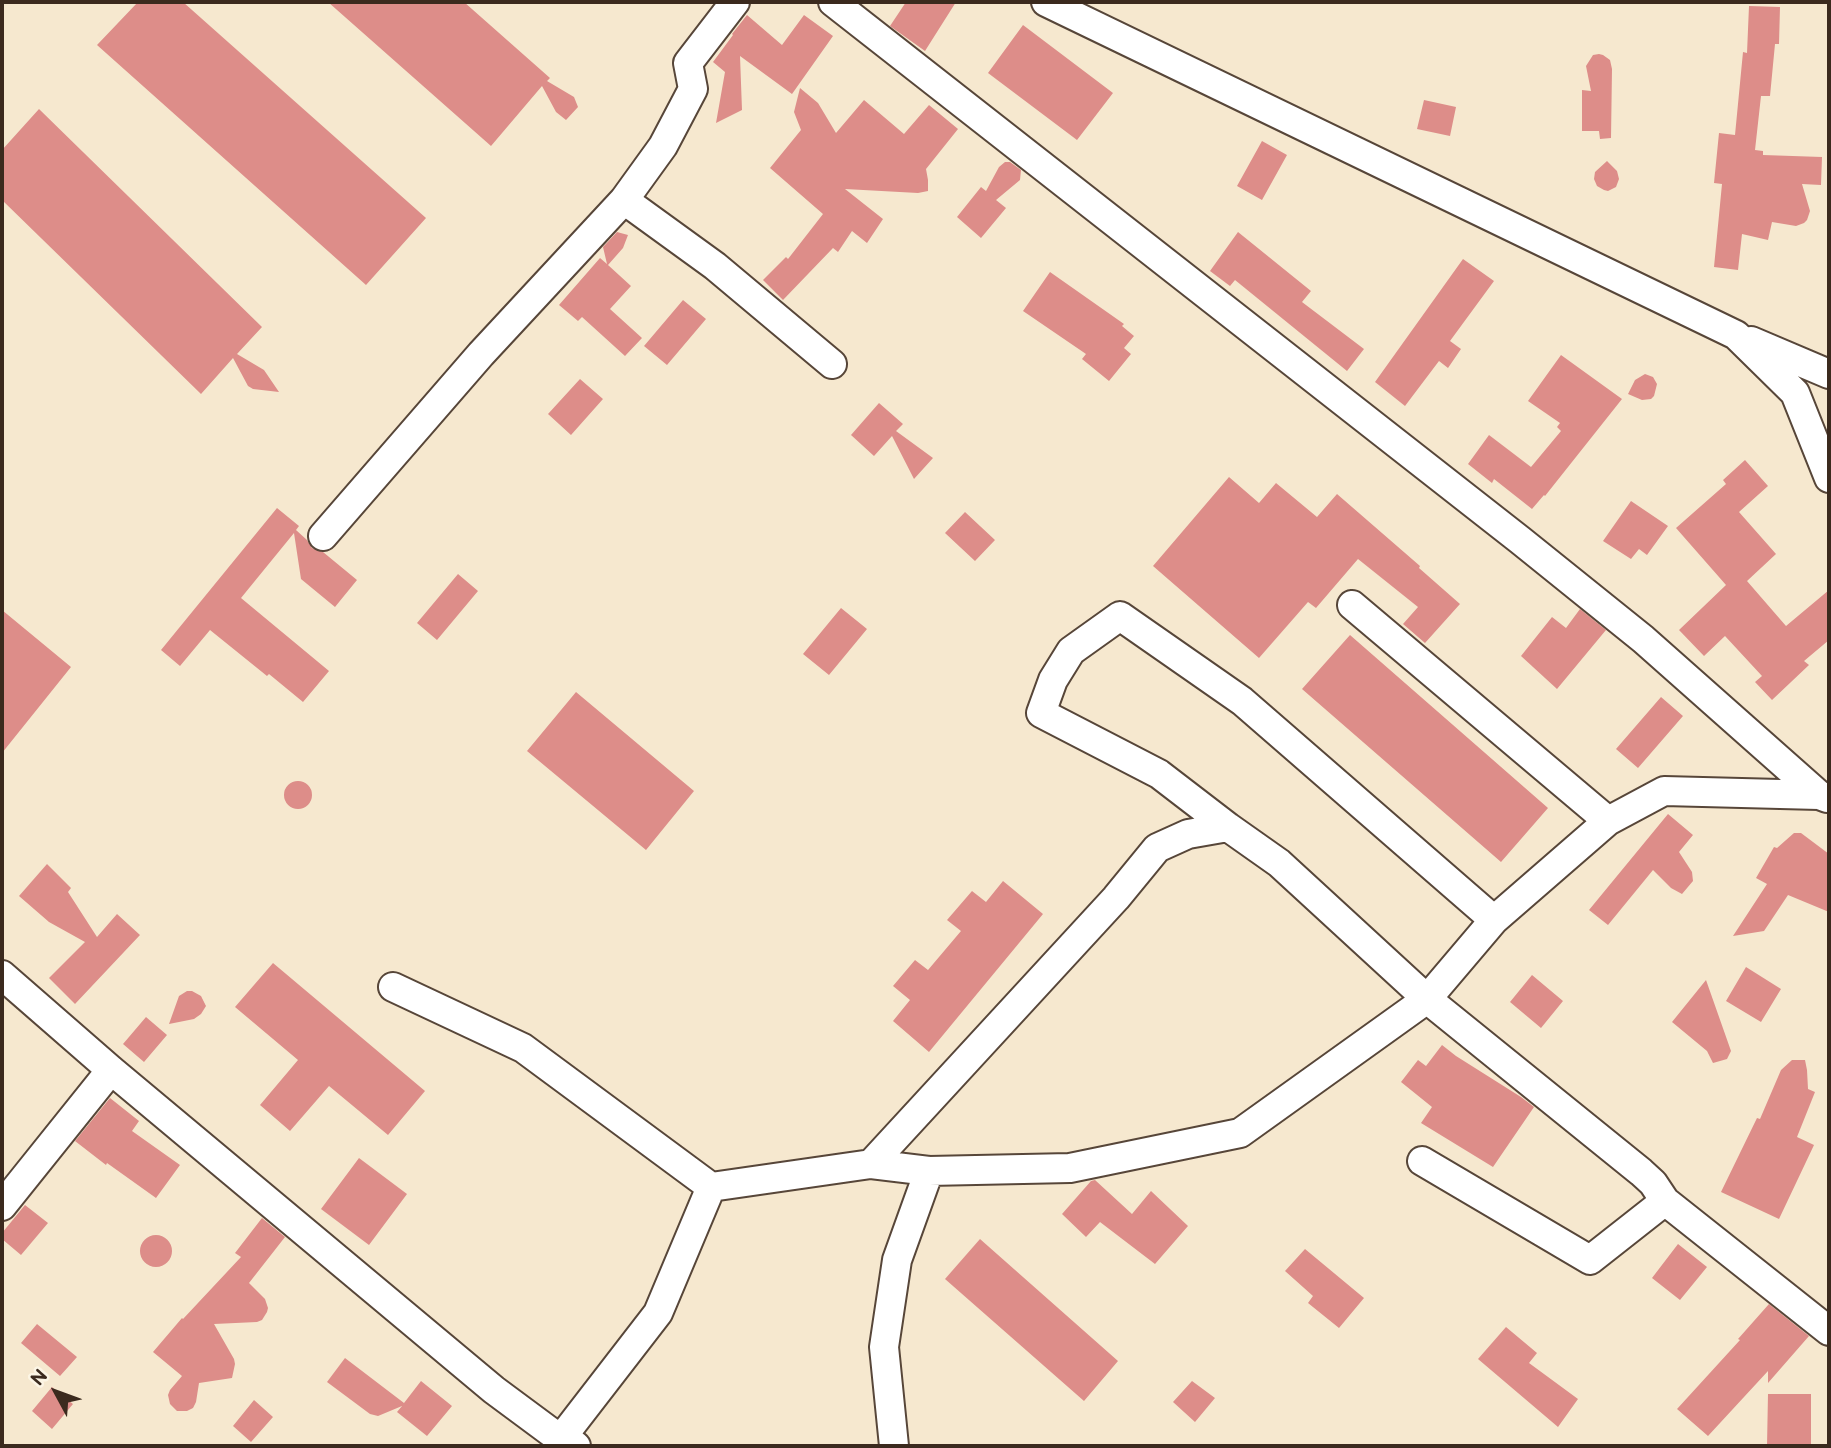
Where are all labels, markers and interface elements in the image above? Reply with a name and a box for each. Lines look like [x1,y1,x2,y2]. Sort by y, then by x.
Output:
north arrow [21,1357,91,1427]
text: N [26,1365,53,1391]

